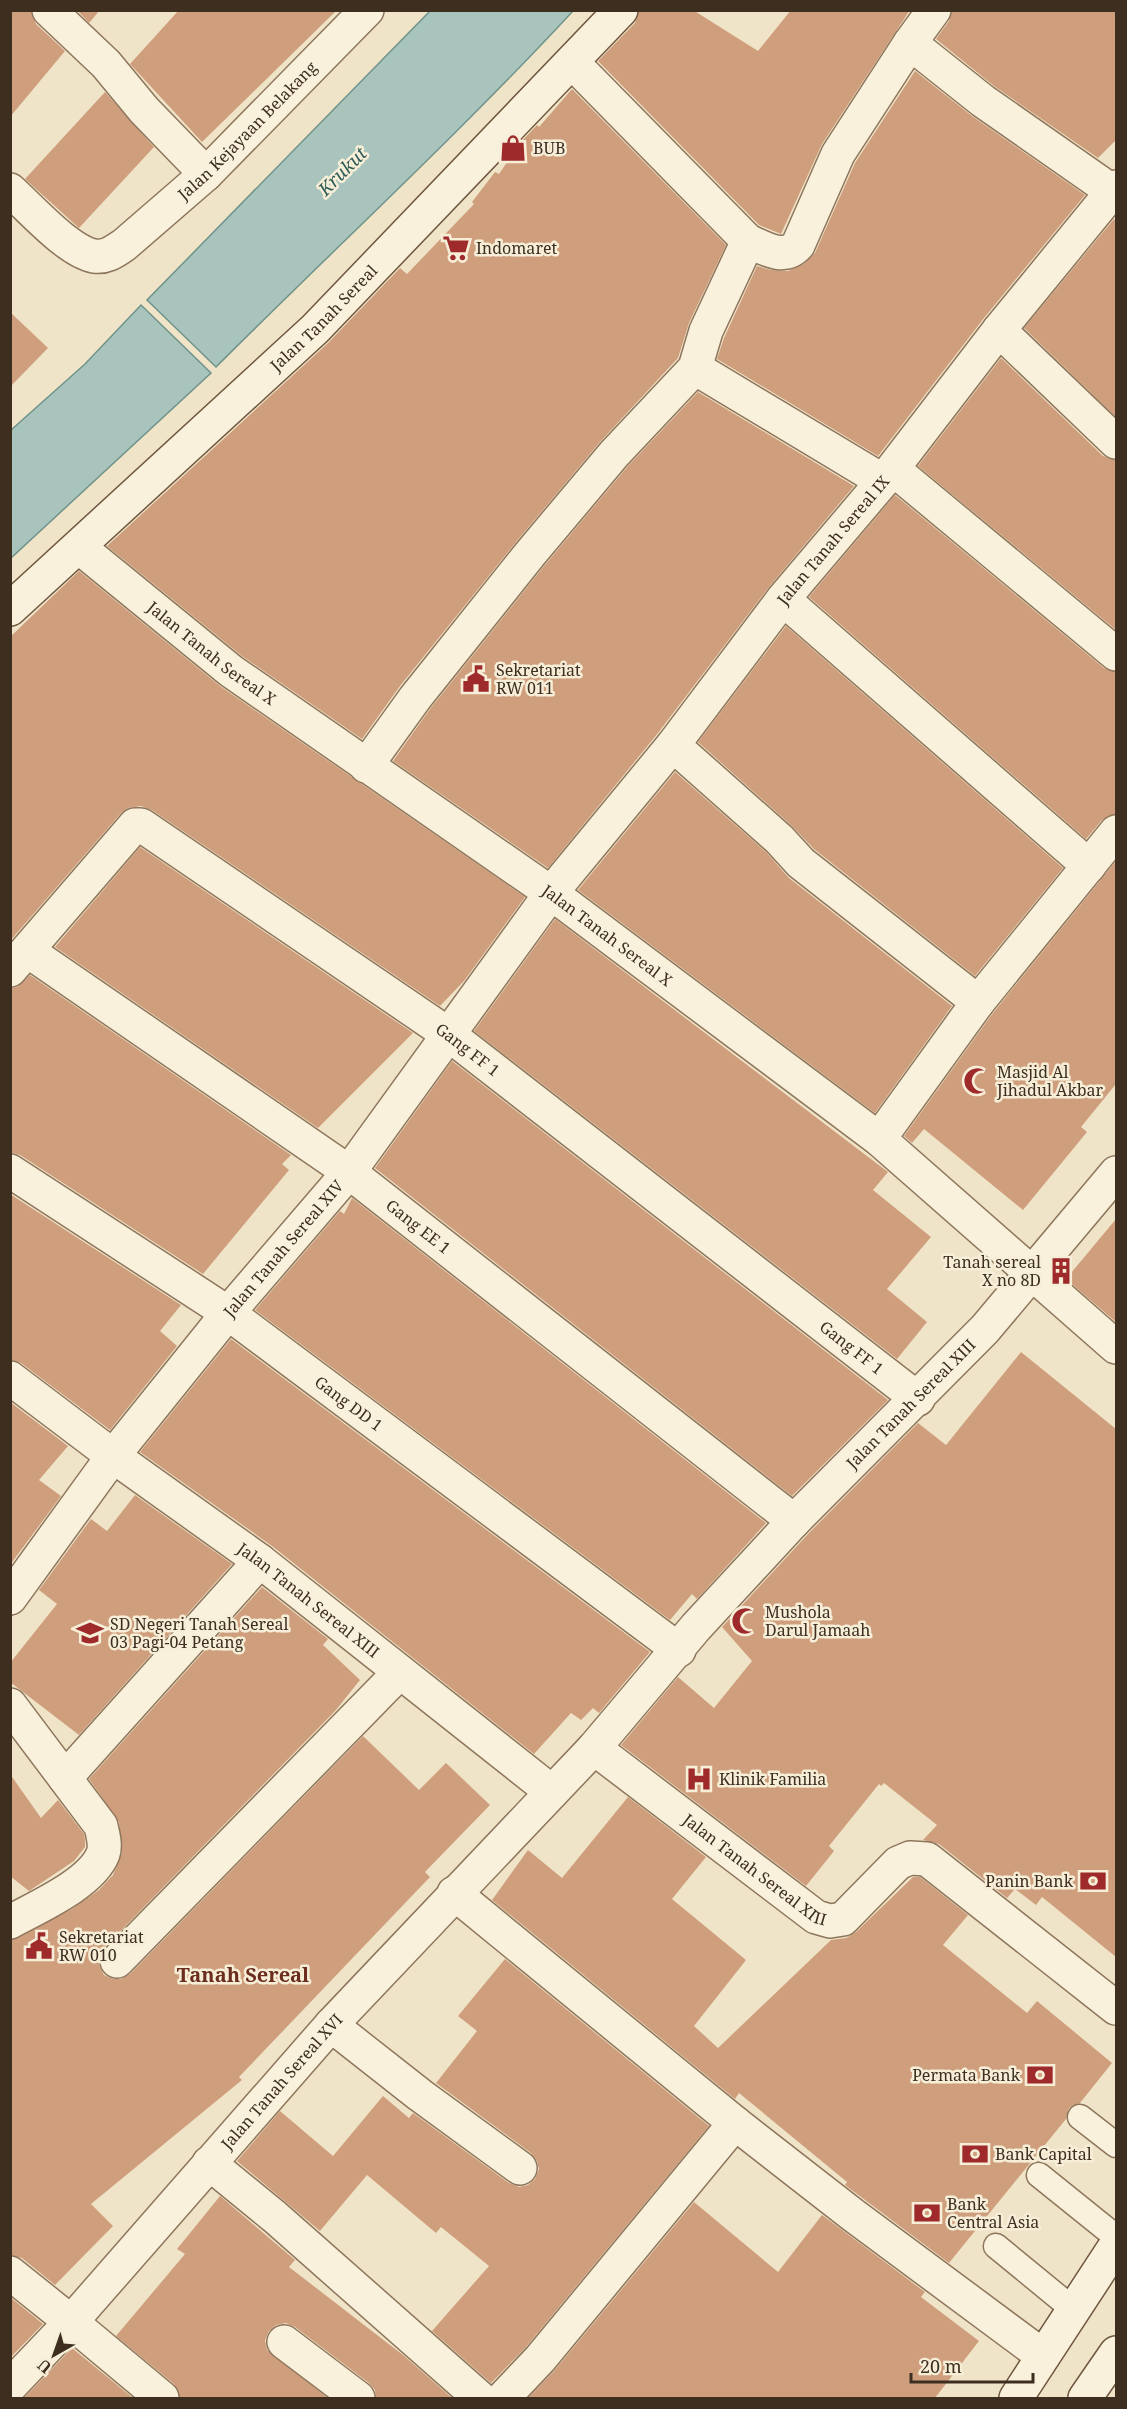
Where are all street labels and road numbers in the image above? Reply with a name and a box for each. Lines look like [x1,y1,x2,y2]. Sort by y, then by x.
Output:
street label: Jalan Kejayaan Belakang [172,56,322,205]
street label: Jalan Tanah Sereal [265,260,382,377]
street label: Jalan Tanah Sereal IX [771,470,894,610]
street label: Jalan Tanah Sereal X [142,596,281,710]
street label: Jalan Tanah Sereal X [537,879,677,991]
street label: Gang FF 1 [431,1018,504,1081]
street label: Jalan Tanah Sereal XIV [218,1175,349,1322]
street label: Gang EE 1 [382,1194,455,1259]
street label: Gang FF 1 [815,1316,888,1379]
street label: Jalan Tanah Sereal XIII [840,1334,980,1474]
street label: Gang DD 1 [310,1371,387,1436]
street label: Jalan Tanah Sereal XIII [232,1537,384,1663]
street label: Jalan Tanah Sereal XIII [678,1808,829,1930]
street label: Jalan Tanah Sereal XVI [215,2009,347,2155]

